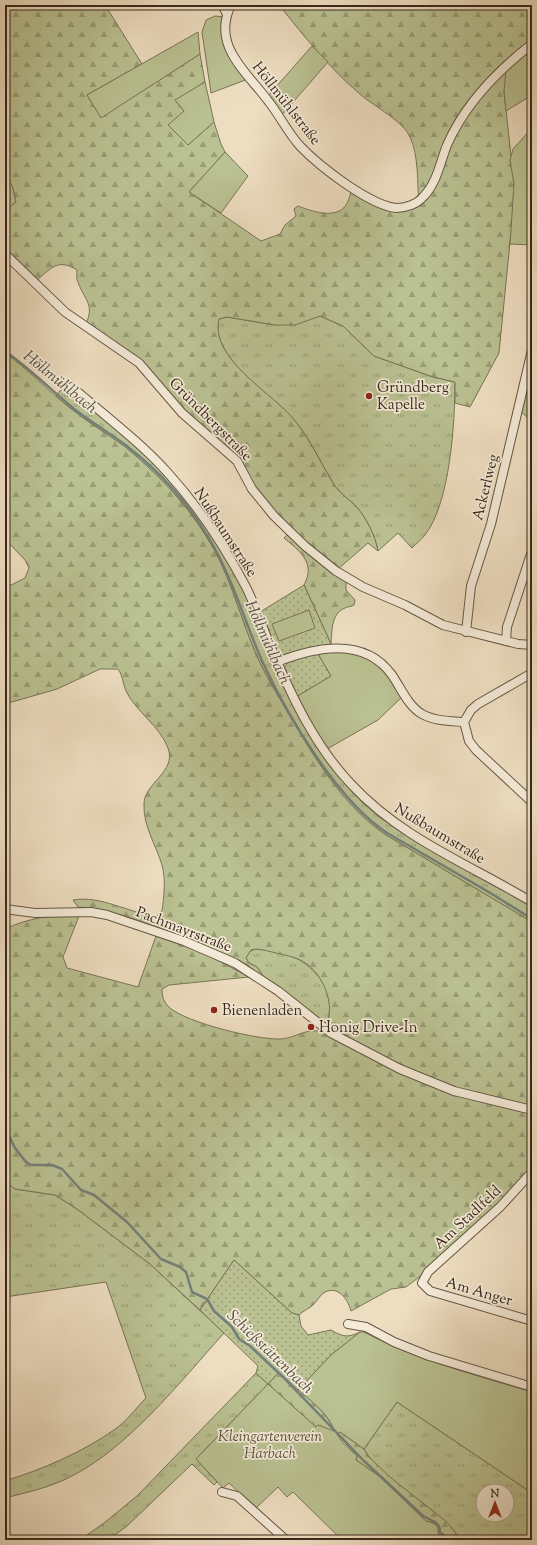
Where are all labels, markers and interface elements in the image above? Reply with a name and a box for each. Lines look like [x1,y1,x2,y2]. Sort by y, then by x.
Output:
street label: Höllmühlstraße [247,58,325,150]
water label: Höllmühlbach [17,346,102,420]
street label: Gründbergstraße [163,374,256,467]
place label: Gründberg Kapelle [377,378,449,416]
marker: Gründberg Kapelle [364,391,374,401]
street label: Ackerlweg [468,452,505,523]
street label: Nußbaumstraße [188,484,262,582]
water label: Höllmühlbach [238,597,296,689]
street label: Nußbaumstraße [390,799,489,870]
street label: Pachmayrstraße [132,902,234,958]
place label: Bienenladen [222,1001,302,1022]
marker: Bienenladen [209,1005,219,1015]
place label: Honig Drive-In [319,1018,418,1039]
marker: Honig Drive-In [306,1022,316,1032]
street label: Am Stadlfeld [430,1181,507,1255]
street label: Am Anger [443,1273,515,1312]
water label: Schießstättenbach [221,1305,318,1400]
park label: Kleingartenverein Harbach [218,1427,322,1465]
north arrow [475,1483,515,1523]
text: N [490,1486,500,1502]

